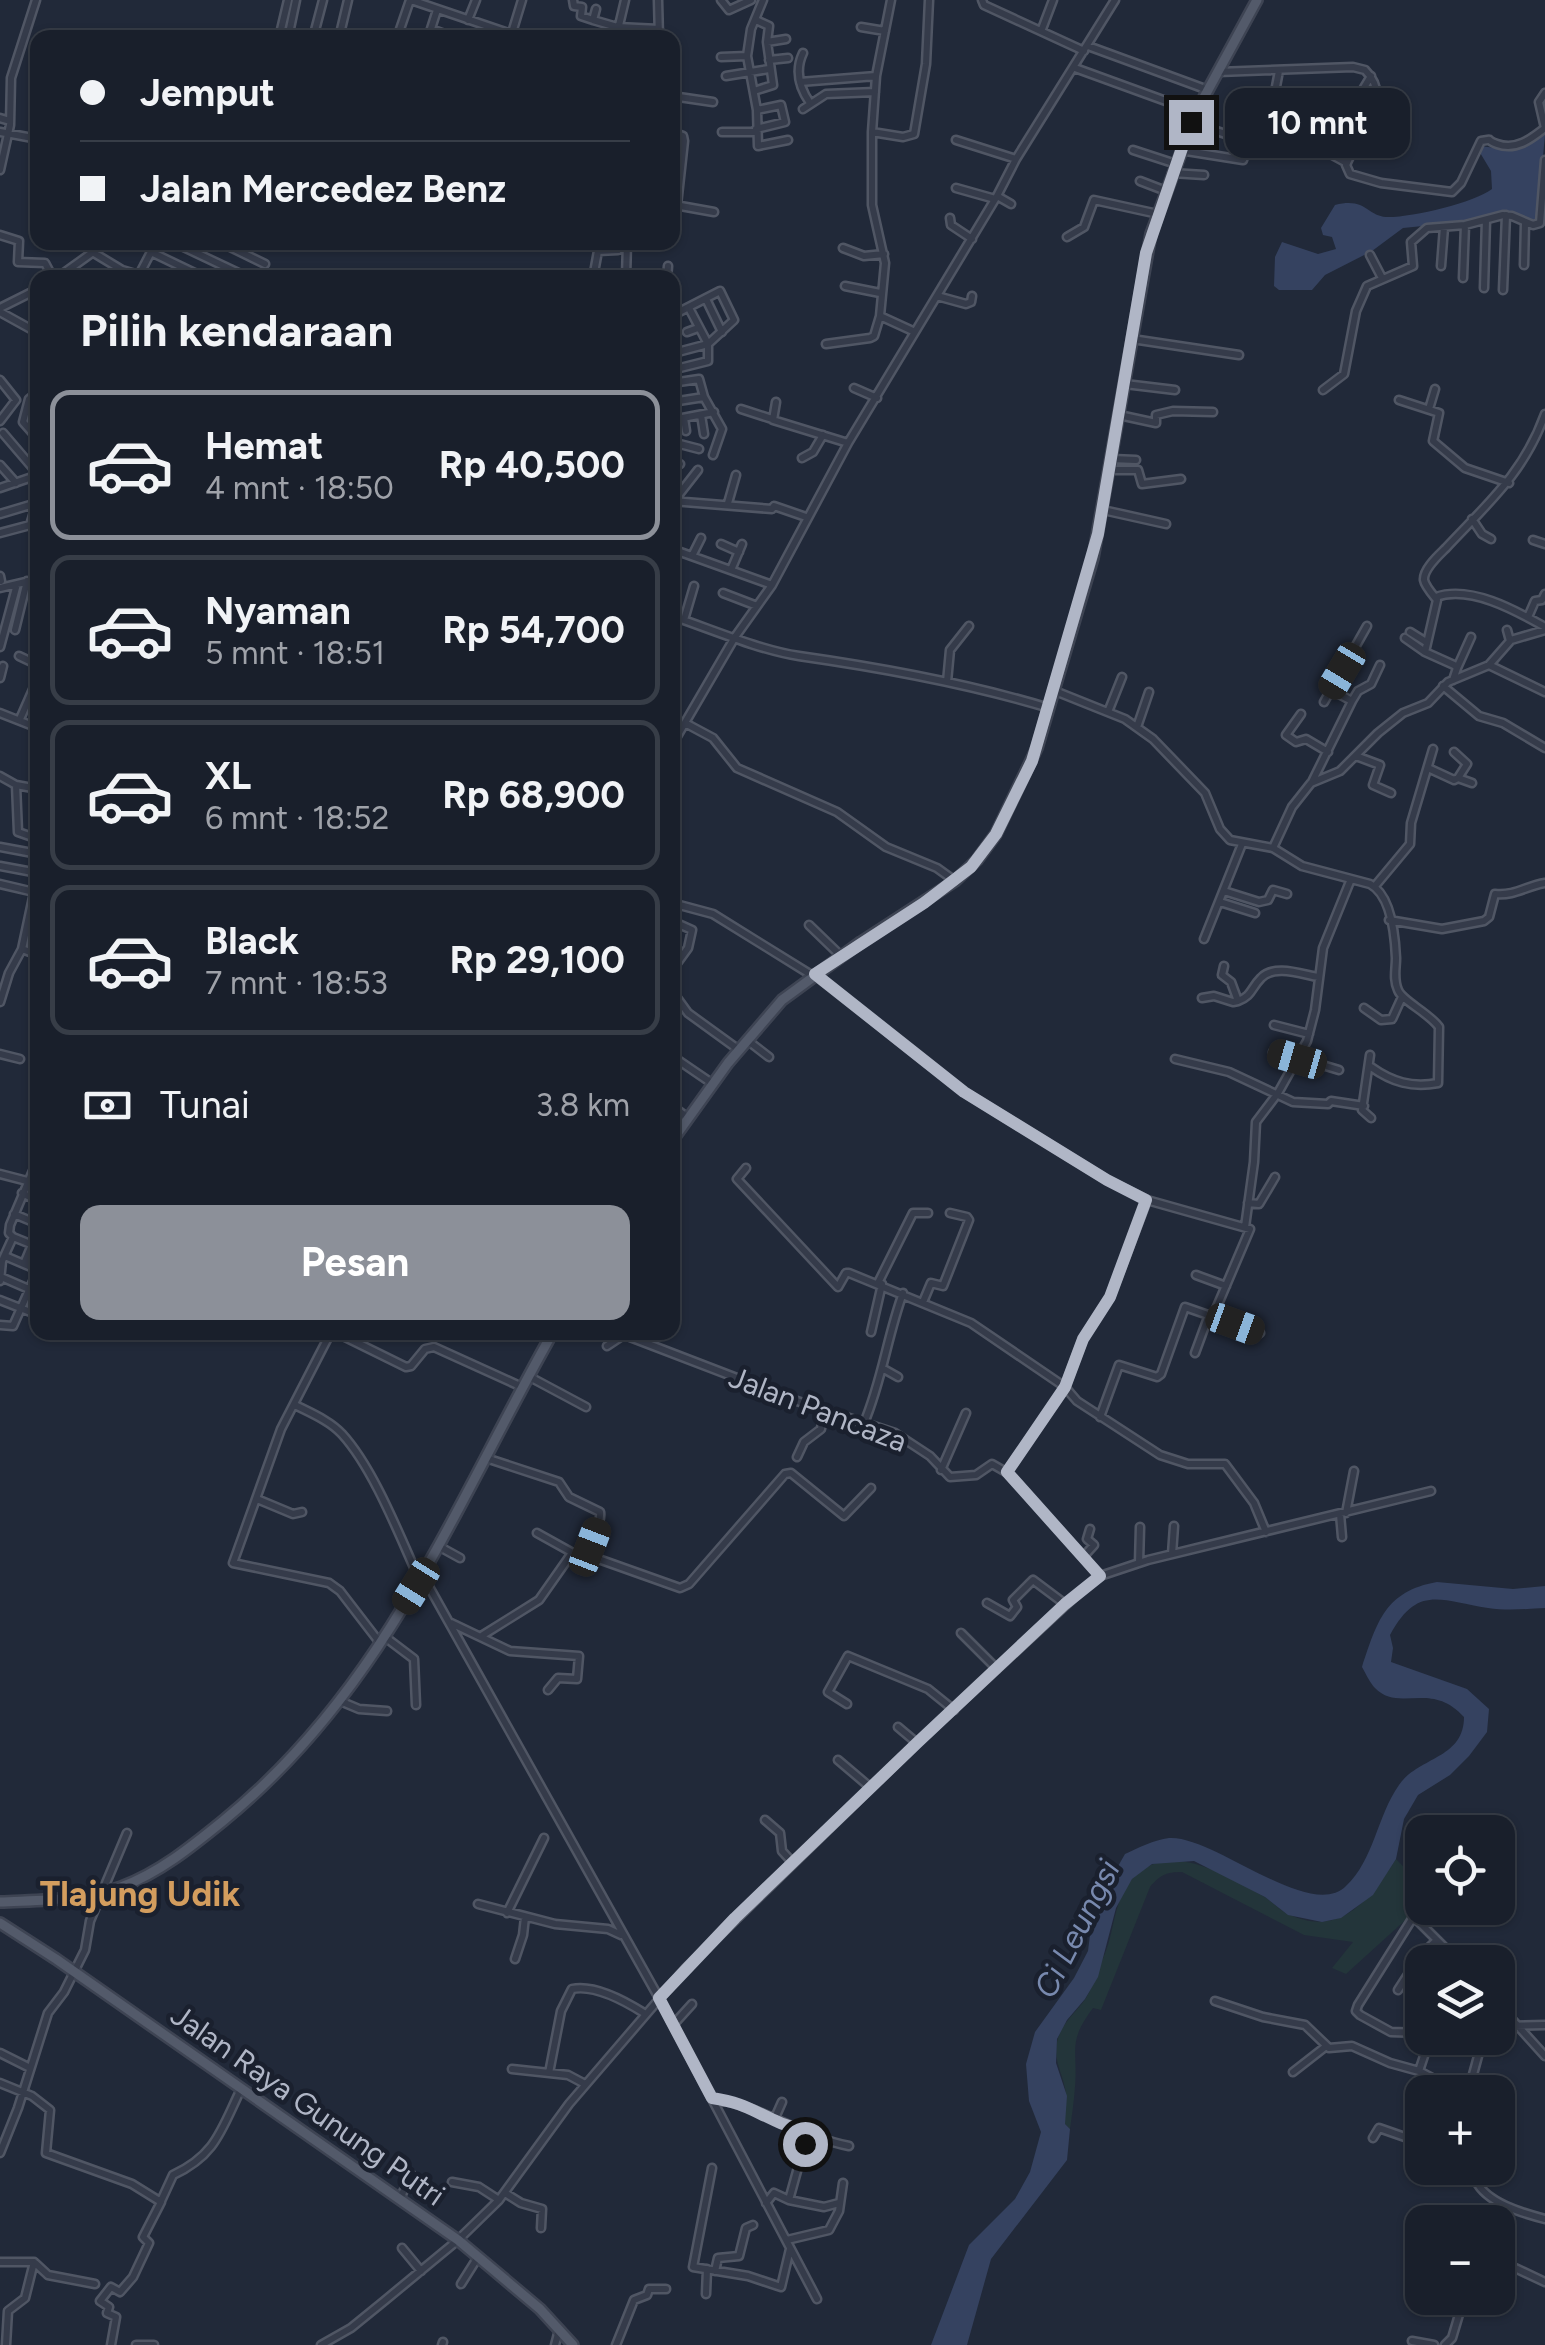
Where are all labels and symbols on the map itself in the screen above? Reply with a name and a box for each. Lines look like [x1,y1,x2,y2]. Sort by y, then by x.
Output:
callout: 10 mnt [1226,87,1411,157]
route end [1169,100,1214,145]
car [1314,638,1370,704]
car [1264,1036,1330,1082]
car [1202,1300,1268,1348]
street label: Jalan Pancaza [724,1358,912,1460]
car [565,1514,615,1580]
car [387,1553,445,1619]
water label: Ci Leungsi [1026,1853,1128,2004]
district label: Tlajung Udik [40,1873,240,1915]
street label: Jalan Raya Gunung Putri [164,1996,452,2214]
route start [783,2122,828,2167]

